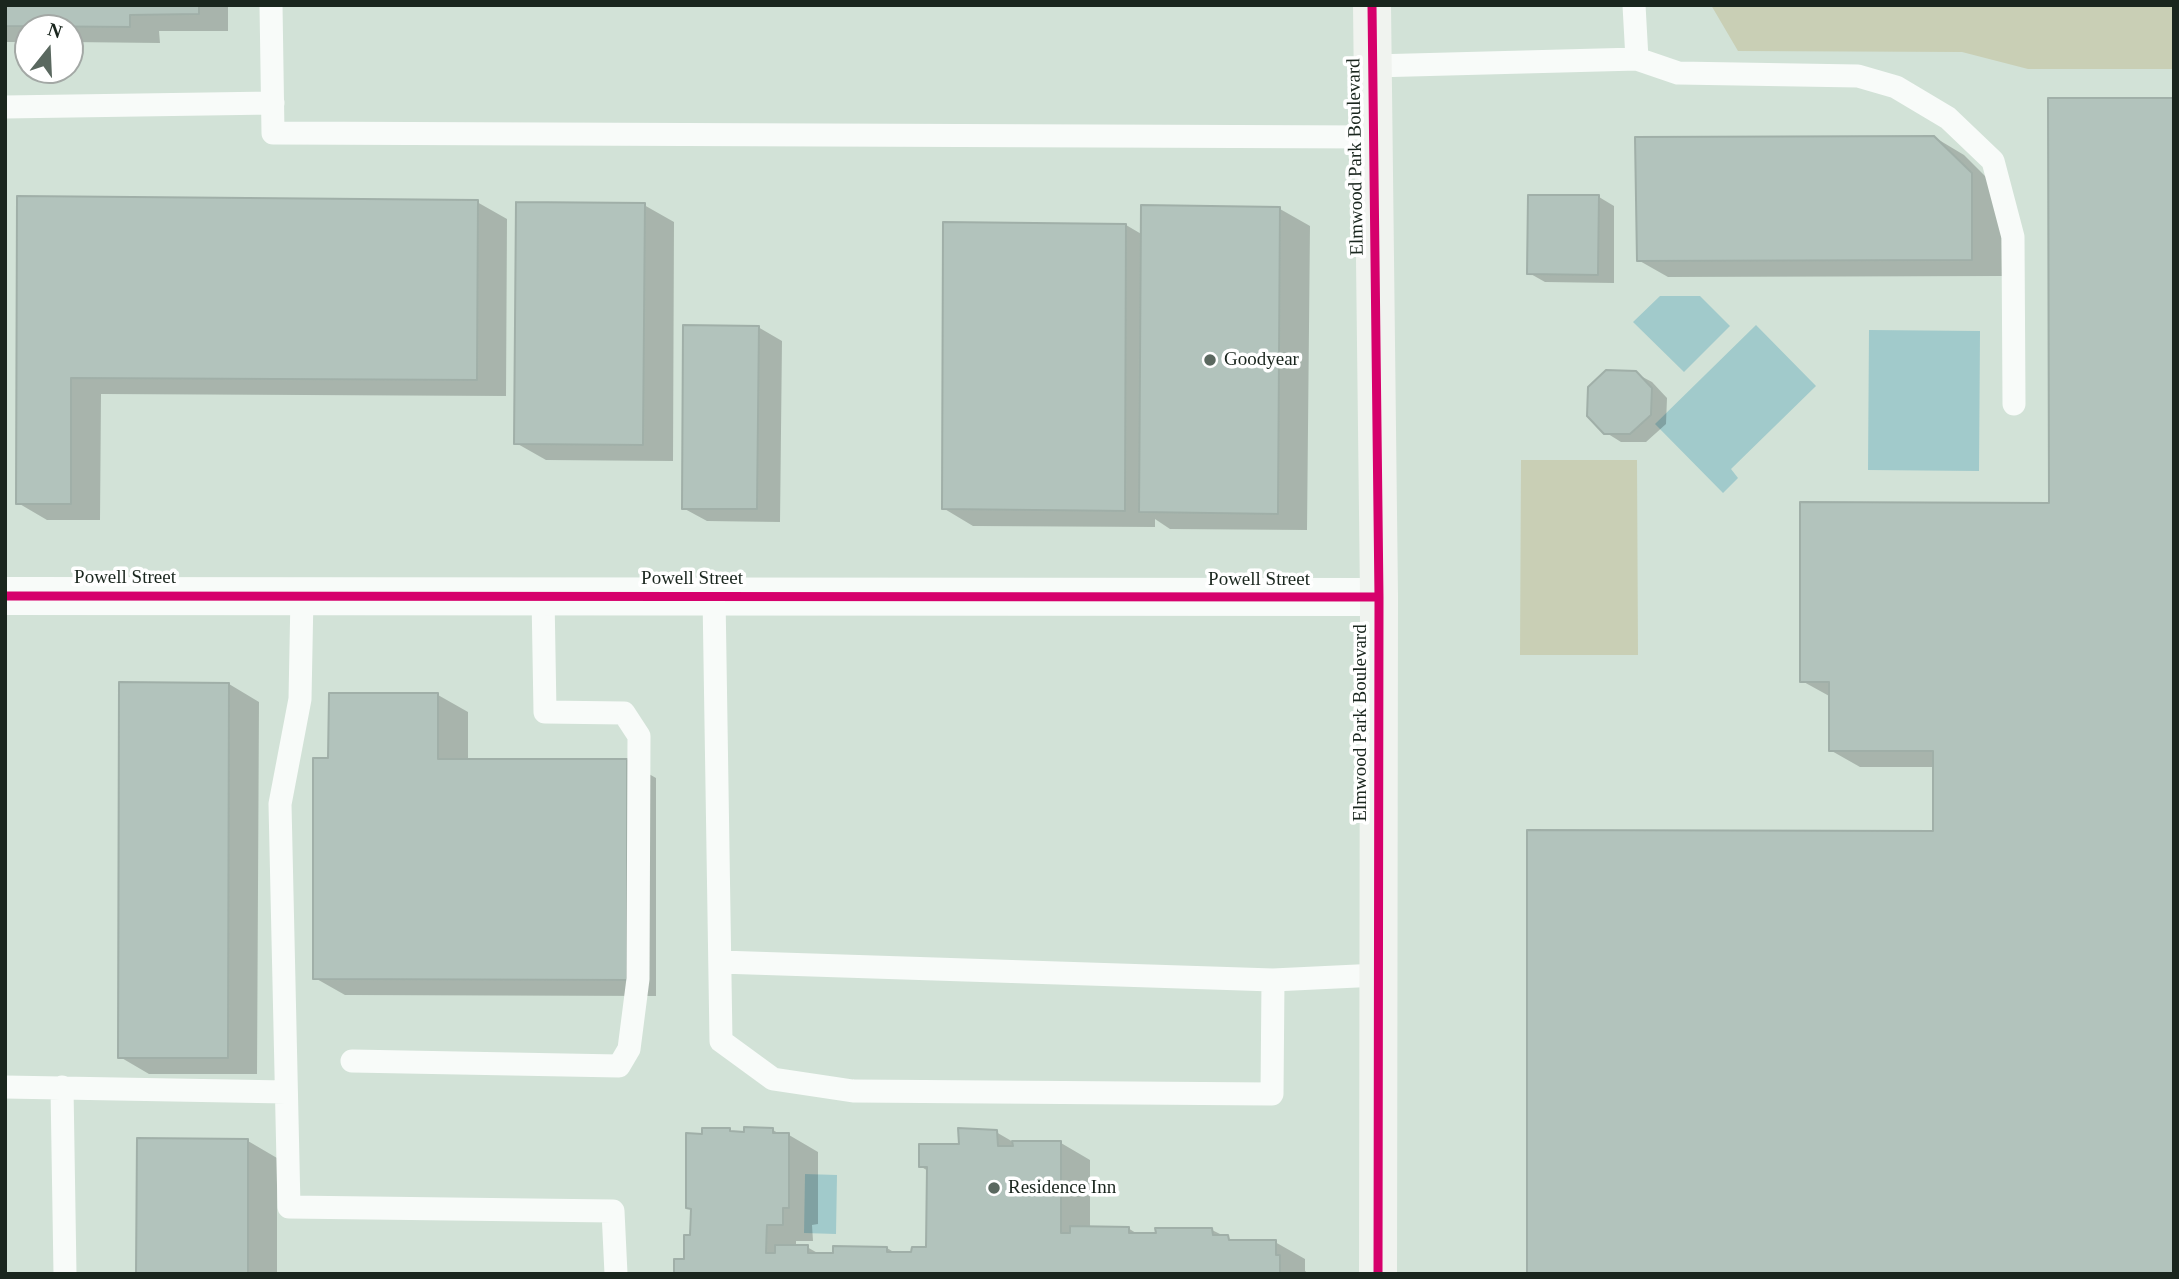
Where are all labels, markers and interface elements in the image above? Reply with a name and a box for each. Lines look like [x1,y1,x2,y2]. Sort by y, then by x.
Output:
north arrow [14,14,84,84]
text: N [45,18,65,43]
street label: Elmwood Park Boulevard [1343,58,1369,256]
place label: Goodyear [1224,349,1299,371]
marker: Goodyear [1202,352,1218,368]
street label: Powell Street [74,567,176,589]
street label: Powell Street [641,568,743,590]
street label: Powell Street [1208,569,1310,591]
street label: Elmwood Park Boulevard [1350,624,1372,822]
place label: Residence Inn [1008,1177,1116,1199]
marker: Residence Inn [986,1180,1002,1196]

